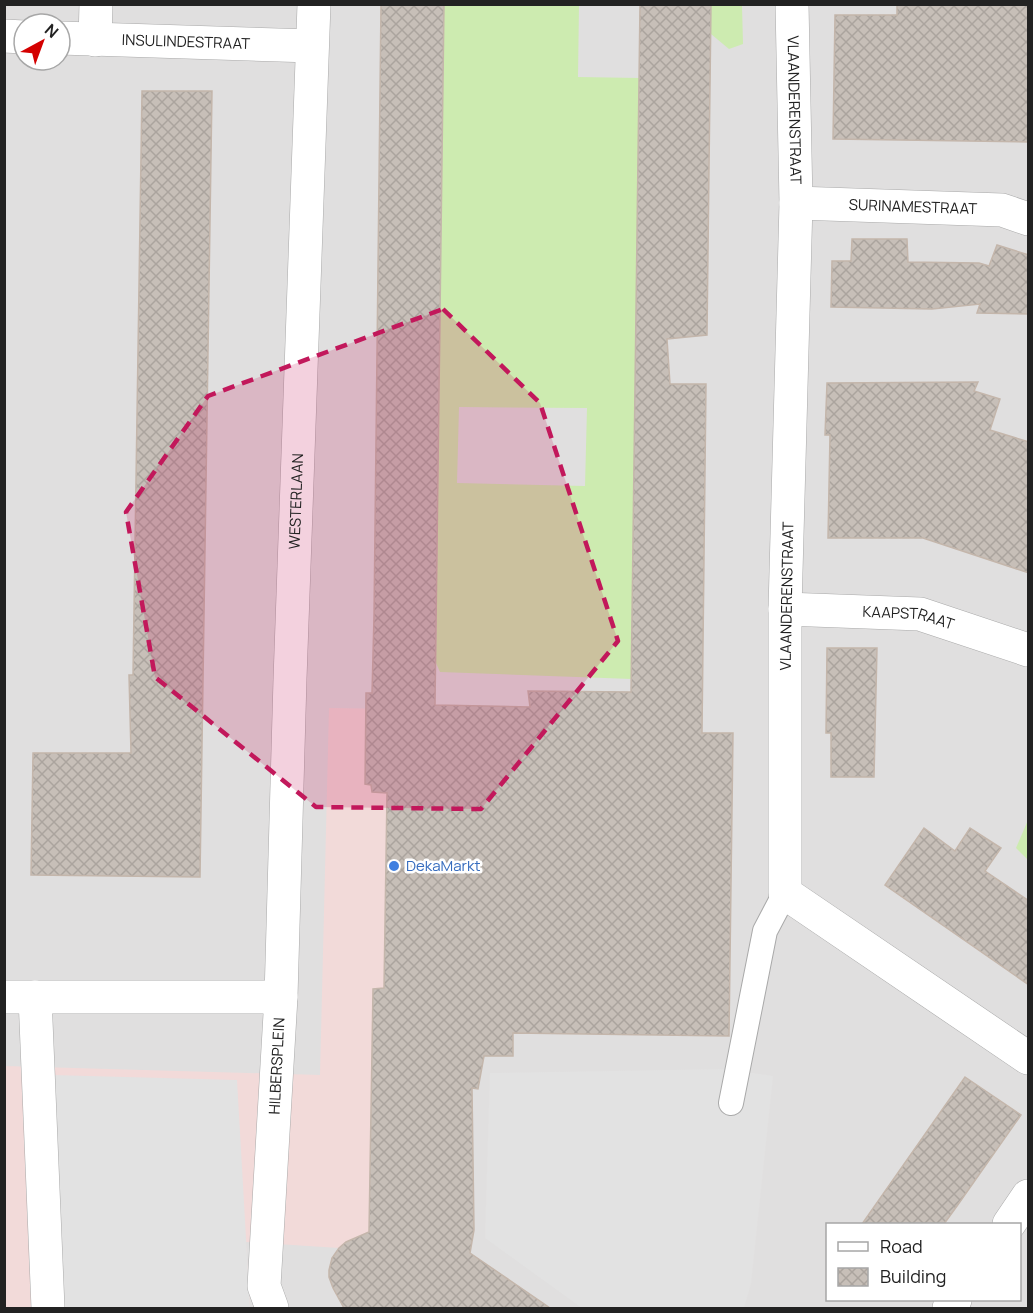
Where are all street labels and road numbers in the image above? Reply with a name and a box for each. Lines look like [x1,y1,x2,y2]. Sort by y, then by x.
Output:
street label: INSULINDESTRAAT [121,29,251,54]
street label: VLAANDERENSTRAAT [783,35,807,185]
street label: SURINAMESTRAAT [848,194,978,219]
street label: WESTERLAAN [284,453,308,550]
street label: VLAANDERENSTRAAT [775,521,798,671]
street label: KAAPSTRAAT [862,601,957,635]
street label: HILBERSPLEIN [263,1017,290,1115]

